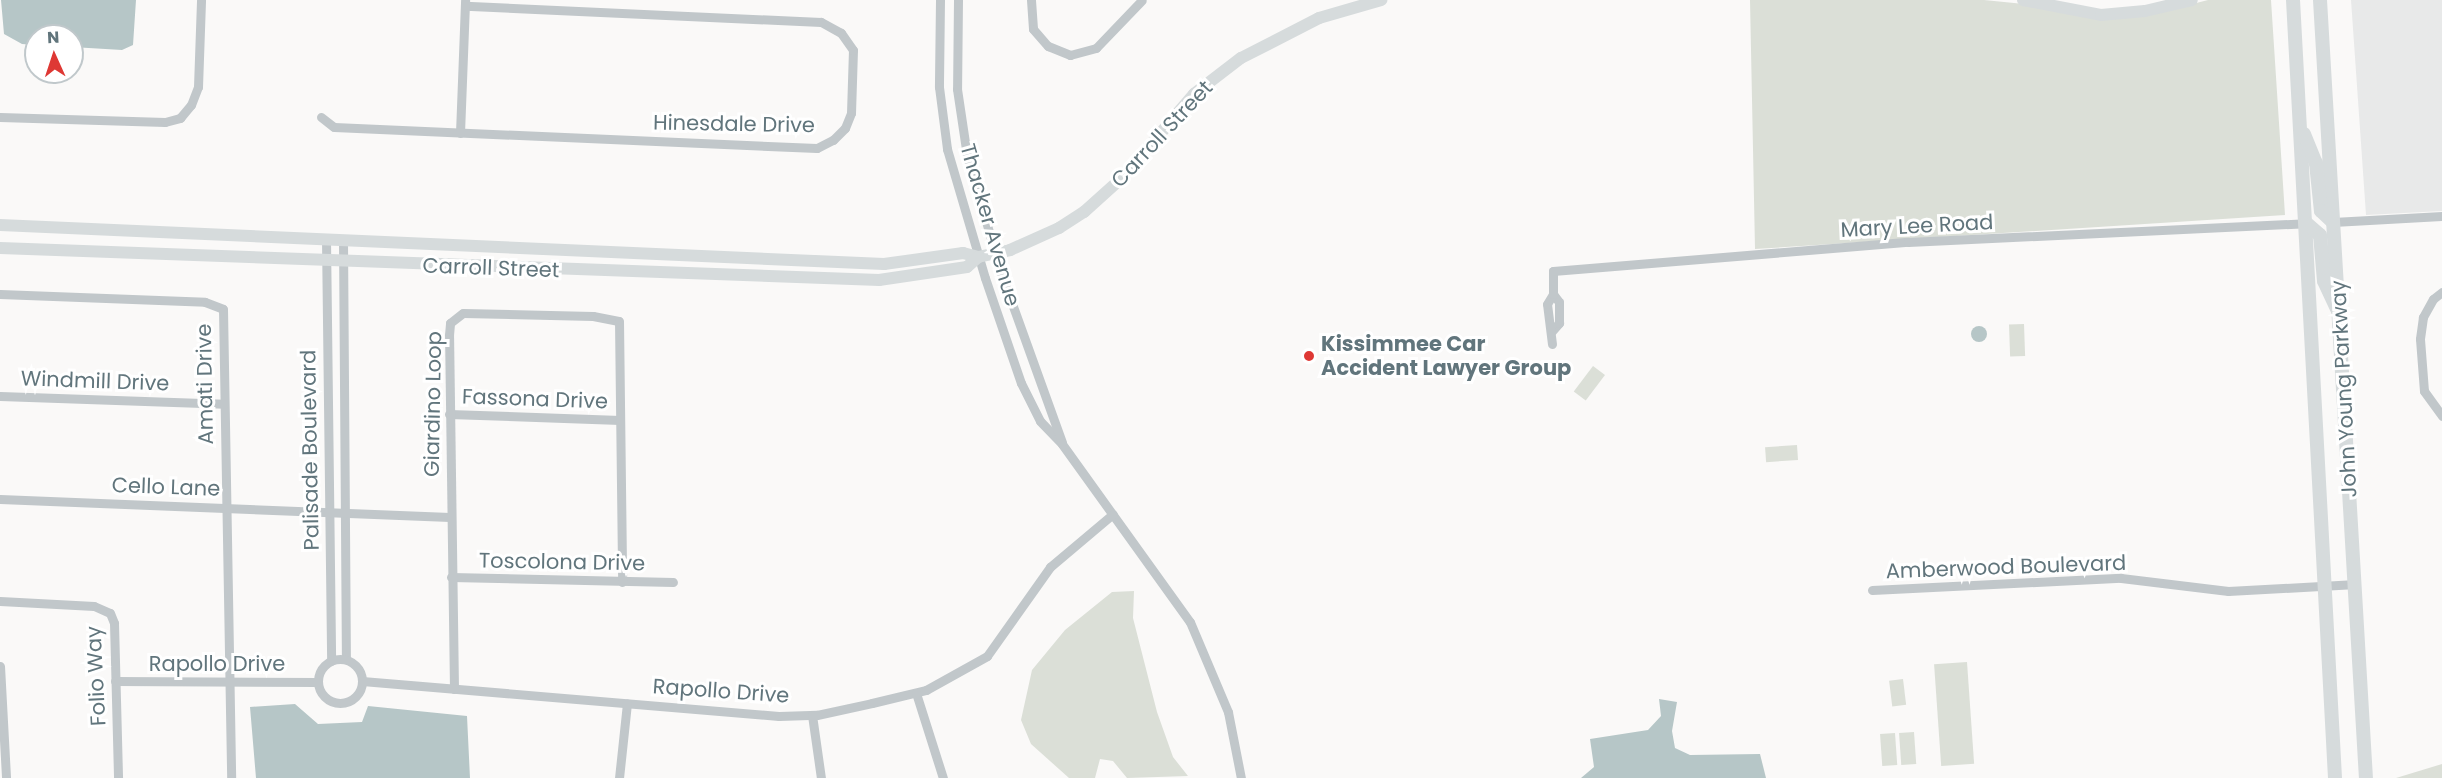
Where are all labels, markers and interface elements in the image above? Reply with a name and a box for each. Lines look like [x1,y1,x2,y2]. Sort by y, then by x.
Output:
north arrow [24,24,84,84]
text: N [47,26,60,49]
street label: Carroll Street [1106,75,1218,193]
street label: Hinesdale Drive [653,110,815,138]
street label: Thacker Avenue [955,141,1025,309]
street label: Mary Lee Road [1840,209,1994,243]
street label: Carroll Street [422,253,560,283]
street label: John Young Parkway [2326,280,2362,498]
street label: Amati Drive [191,323,219,445]
street label: Giardino Loop [419,331,447,477]
place label: Kissimmee Car Accident Lawyer Group [1321,331,1571,381]
street label: Palisade Boulevard [296,349,324,551]
marker: Kissimmee Car Accident Lawyer Group [1302,349,1316,363]
street label: Windmill Drive [20,366,170,396]
street label: Fassona Drive [462,384,608,414]
street label: Cello Lane [111,473,221,501]
street label: Toscolona Drive [479,548,645,576]
street label: Amberwood Boulevard [1885,550,2127,584]
street label: Folio Way [81,625,111,727]
street label: Rapollo Drive [149,651,285,677]
street label: Rapollo Drive [652,674,790,708]

